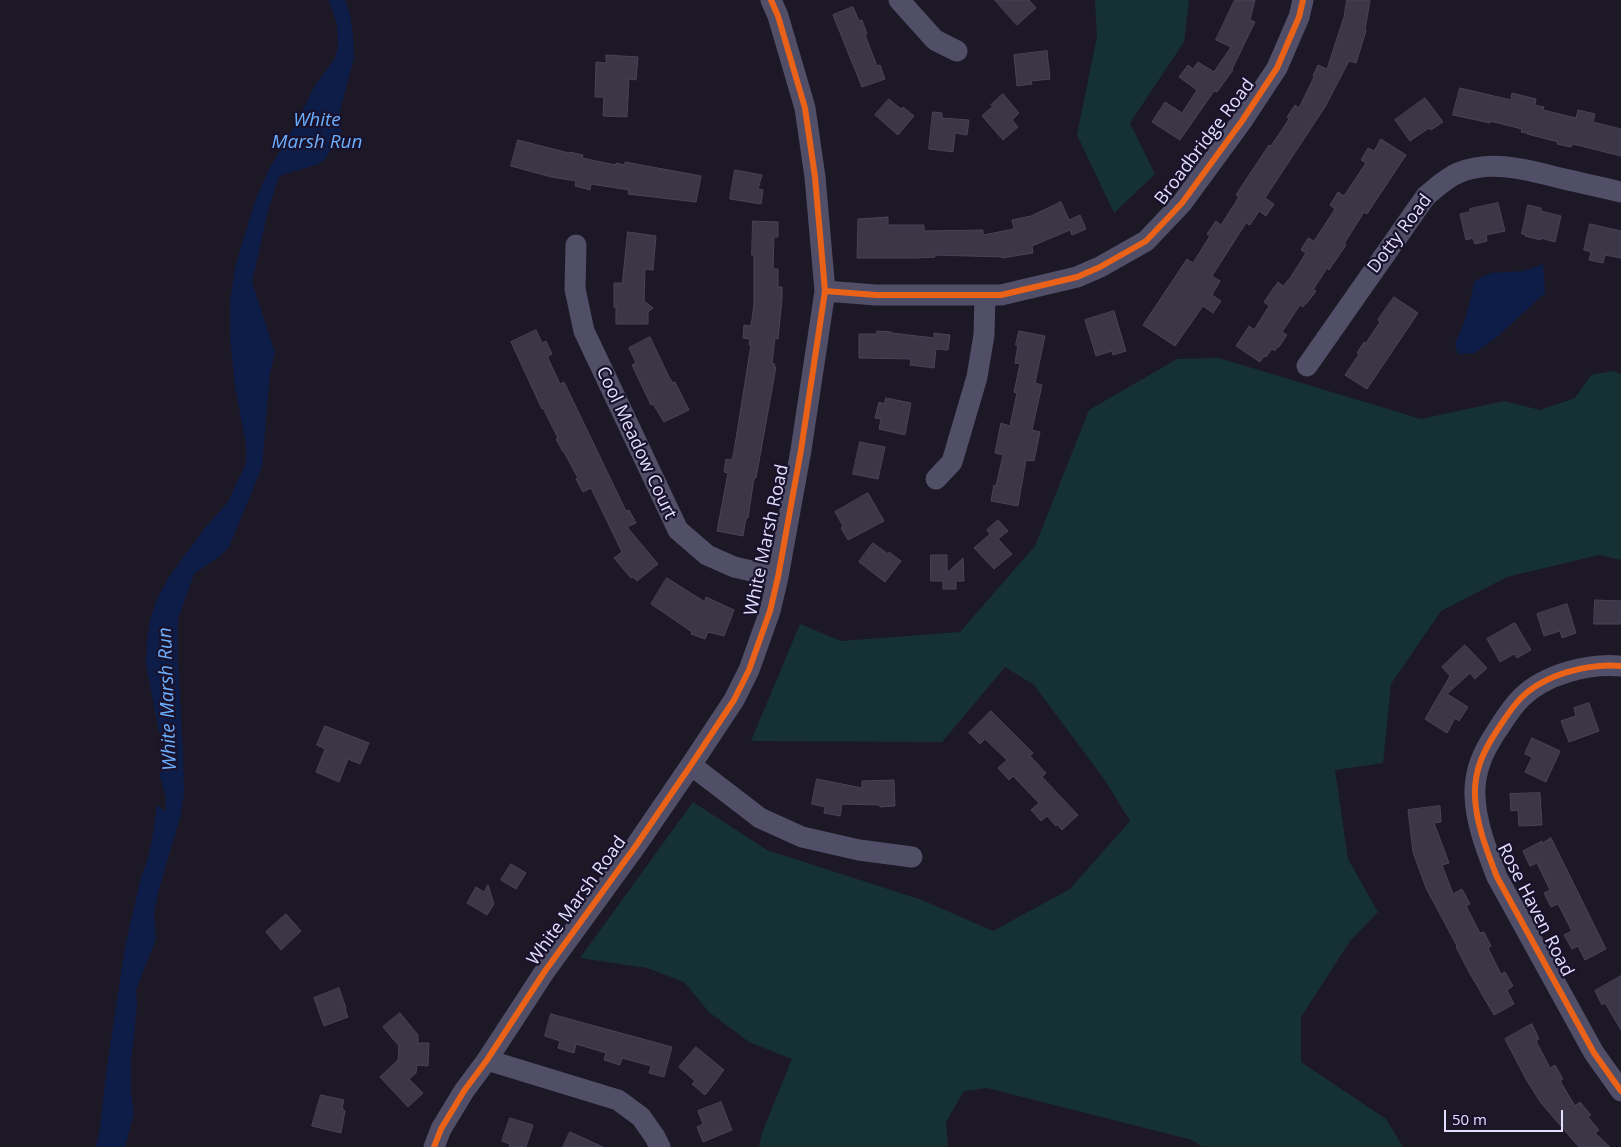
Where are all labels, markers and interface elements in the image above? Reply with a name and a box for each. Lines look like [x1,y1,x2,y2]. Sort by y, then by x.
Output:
street label: Broadbridge Road [1151,75,1259,209]
water label: White Marsh Run [272,110,362,154]
street label: Dotty Road [1363,190,1437,278]
street label: Cool Meadow Court [591,363,681,523]
street label: White Marsh Road [740,462,794,618]
water label: White Marsh Run [154,627,182,771]
street label: White Marsh Road [523,832,631,970]
street label: Rose Haven Road [1492,840,1578,980]
scale bar [1446,1100,1565,1132]
text: 50 m [1452,1109,1487,1129]

